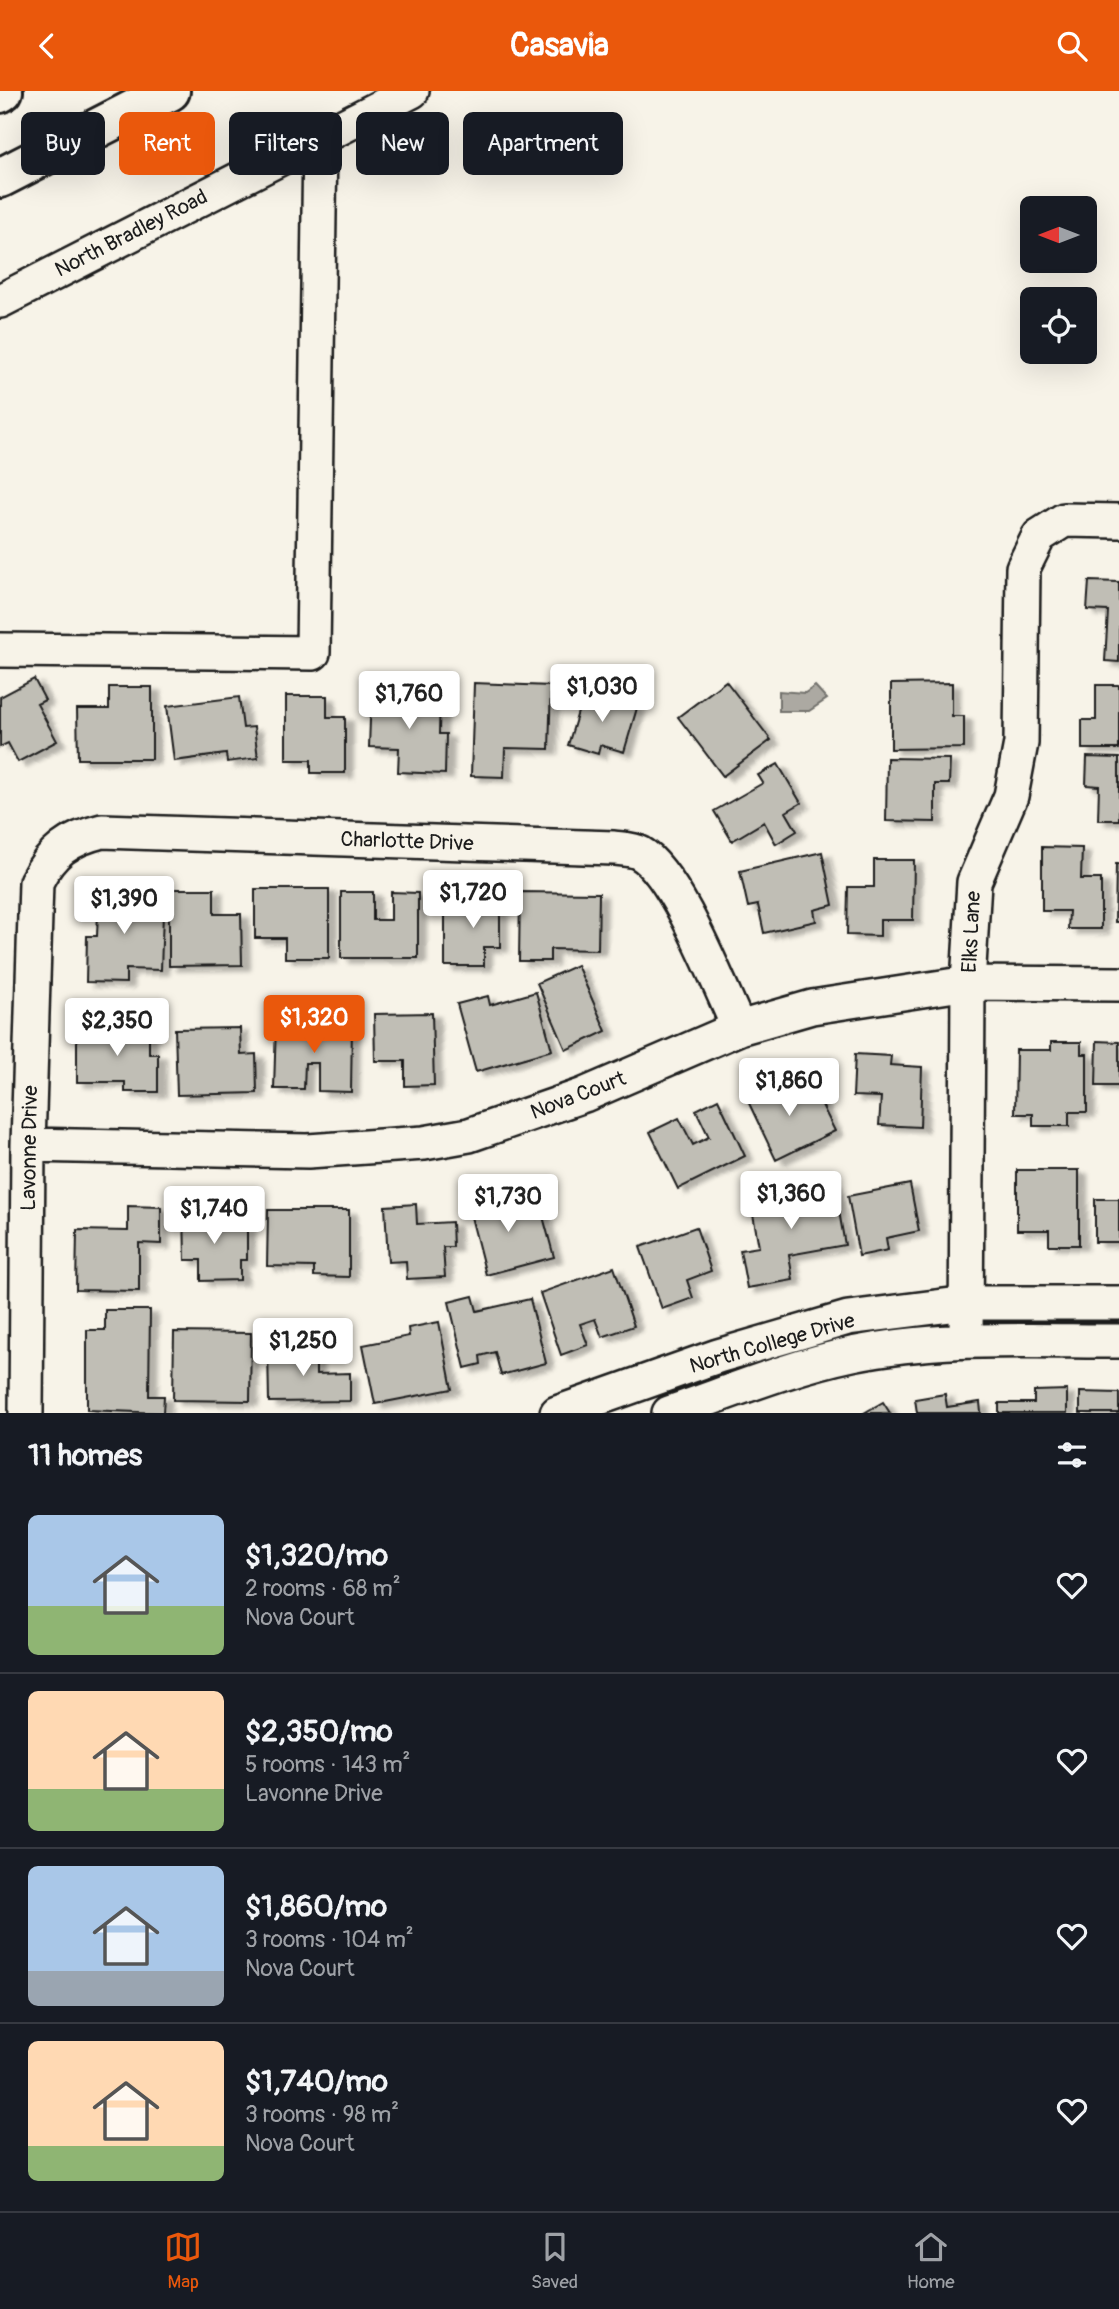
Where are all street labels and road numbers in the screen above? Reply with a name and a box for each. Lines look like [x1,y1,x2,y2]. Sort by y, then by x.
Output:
street label: North Bradley Road [50,183,212,284]
street label: Charlotte Drive [340,826,475,857]
street label: Elks Lane [956,890,987,974]
street label: Nova Court [527,1065,630,1126]
street label: Lavonne Drive [15,1084,44,1211]
street label: North College Drive [686,1307,859,1380]

